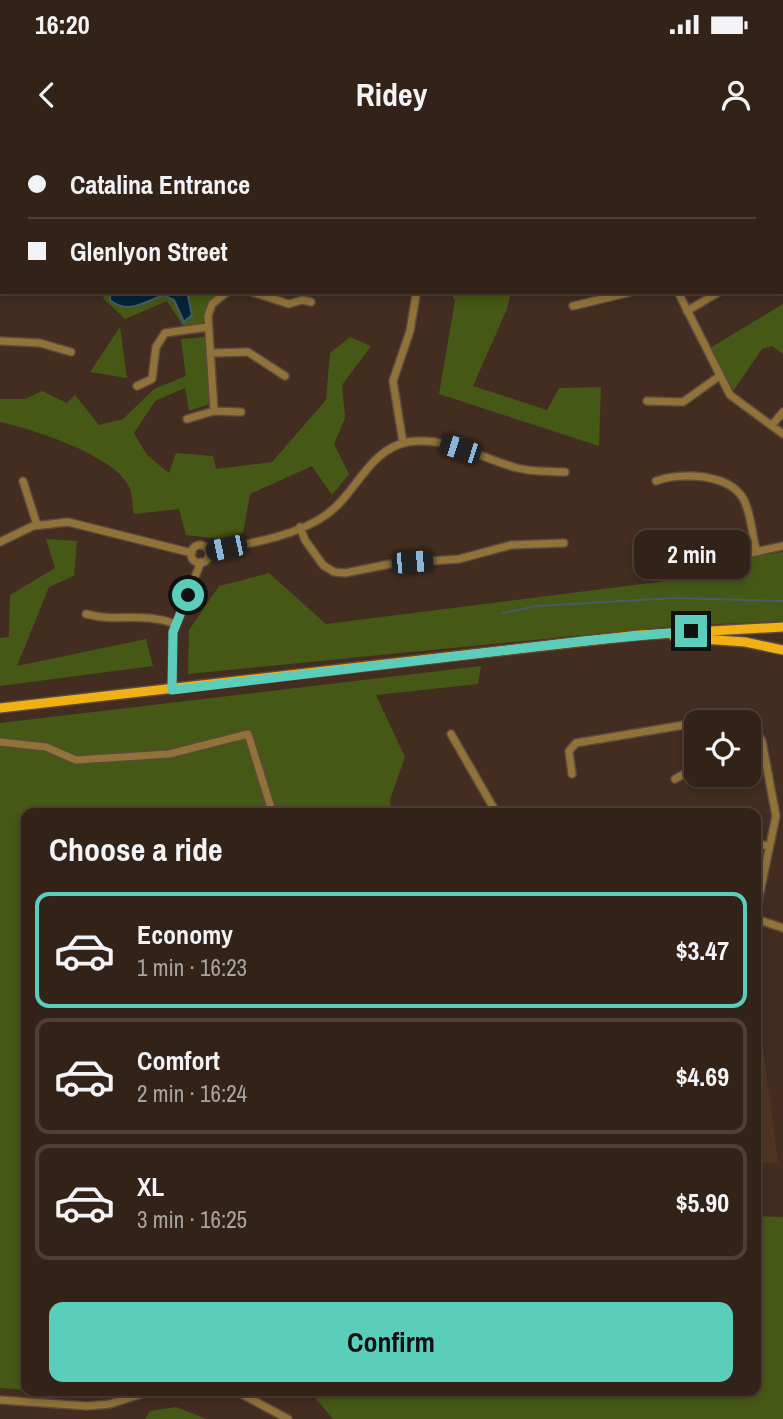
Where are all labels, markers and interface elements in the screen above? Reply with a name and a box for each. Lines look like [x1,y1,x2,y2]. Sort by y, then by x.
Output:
text: 16:20 [35,7,90,42]
text: Ridey [356,73,427,116]
icon: back [28,76,66,114]
icon: person [717,76,755,114]
text: Catalina Entrance [70,167,250,202]
text: Glenlyon Street [70,234,228,269]
car [437,433,484,465]
callout: 2 min [633,530,749,578]
car [204,533,249,563]
text: 2 min [667,539,717,570]
car [391,550,434,574]
route start [172,579,204,611]
route end [675,615,707,647]
map controls [684,710,761,787]
button: locate [684,710,761,787]
text: Choose a ride [49,828,223,871]
text: Economy [137,917,233,952]
icon: car [53,919,116,982]
text: $3.47 [676,933,729,968]
text: 1 min · 16:23 [137,952,247,983]
text: Comfort [137,1043,220,1078]
icon: car [53,1045,116,1108]
text: $4.69 [676,1059,729,1094]
text: 2 min · 16:24 [137,1078,247,1109]
text: XL [137,1169,164,1204]
icon: car [53,1171,116,1234]
text: $5.90 [676,1185,729,1220]
text: 3 min · 16:25 [137,1204,247,1235]
button: Confirm [49,1302,733,1382]

